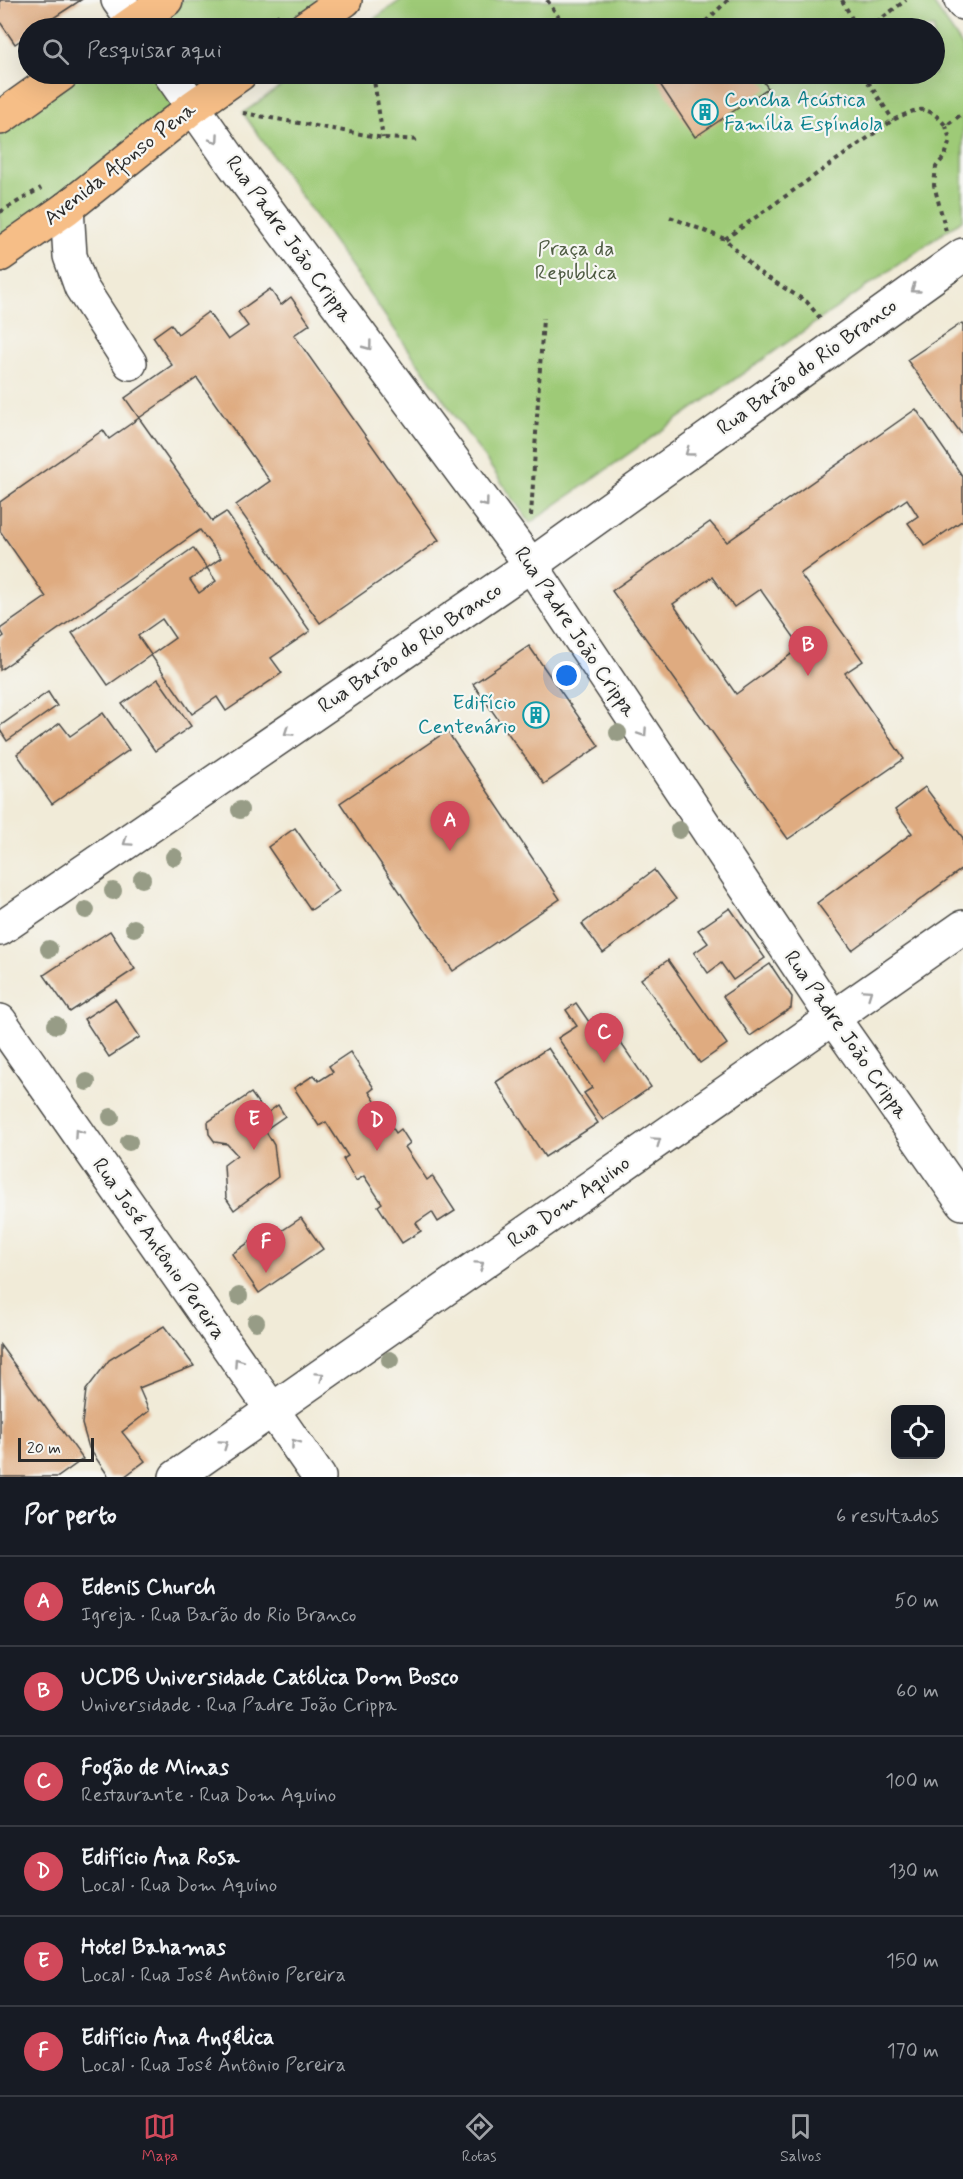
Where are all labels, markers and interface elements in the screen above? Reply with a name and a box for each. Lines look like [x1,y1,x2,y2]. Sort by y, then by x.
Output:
search box [18,18,945,84]
icon: search [39,35,72,68]
text: Pesquisar aqui [87,37,222,65]
place label: Concha Acústica Família Espíndola [724,86,883,138]
street label: Avenida Afonso Pena [38,95,203,234]
building icon: Concha Acústica Família Espíndola [690,97,720,127]
one-way arrow [208,132,219,143]
street label: Rua Padre João Crippa [219,150,359,328]
park label: Praça da Republica [535,235,617,287]
one-way arrow [911,282,922,293]
street label: Rua Barão do Rio Branco [711,292,903,442]
one-way arrow [361,340,372,351]
one-way arrow [684,445,695,456]
one-way arrow [477,496,488,507]
street label: Rua Padre João Crippa [507,541,643,723]
street label: Rua Barão do Rio Branco [313,576,507,720]
pin: B [788,626,828,676]
your location [552,661,581,690]
place label: Edifício Centenário [418,689,516,741]
building icon: Edifício Centenário [521,700,551,730]
one-way arrow [283,725,294,736]
one-way arrow [635,726,646,737]
pin: A [430,802,470,851]
one-way arrow [123,835,134,846]
street label: Rua Padre João Crippa [777,945,915,1125]
one-way arrow [862,989,873,1000]
pin: C [584,1014,624,1063]
pin: E [234,1100,274,1150]
pin: D [358,1102,397,1151]
one-way arrow [74,1129,85,1140]
one-way arrow [650,1137,661,1148]
street label: Rua Dom Aquino [502,1149,636,1255]
street label: Rua José Antônio Pereira [86,1152,232,1346]
pin: F [246,1224,286,1273]
one-way arrow [473,1261,484,1272]
one-way arrow [234,1358,245,1369]
one-way arrow [313,1372,324,1383]
map controls [891,1405,945,1459]
button: locate [891,1405,945,1459]
scale bar [18,1435,94,1462]
text: 20 m [27,1438,61,1459]
one-way arrow [291,1439,302,1450]
one-way arrow [217,1440,228,1451]
text: Por perto [24,1499,117,1533]
text: 6 resultados [836,1503,939,1530]
text: Edenis Church [81,1574,215,1602]
text: A [37,1588,50,1615]
text: 50 m [894,1588,939,1615]
text: Igreja · Rua Barão do Rio Branco [81,1602,356,1629]
text: UCDB Universidade Católica Dom Bosco [81,1664,459,1692]
text: B [37,1678,50,1705]
text: 60 m [896,1678,939,1705]
text: Universidade · Rua Padre João Crippa [81,1692,397,1719]
text: Fogão de Minas [81,1754,229,1782]
text: C [36,1768,51,1795]
text: 100 m [885,1768,939,1795]
text: Restaurante · Rua Dom Aquino [81,1782,336,1809]
text: Edifício Ana Rosa [81,1844,239,1872]
text: D [37,1858,50,1885]
text: 130 m [888,1858,939,1885]
text: Local · Rua Dom Aquino [81,1872,277,1899]
text: Hotel Bahamas [81,1934,226,1962]
text: E [38,1948,49,1975]
text: 150 m [886,1948,939,1975]
text: Local · Rua José Antônio Pereira [81,1962,346,1989]
text: Edifício Ana Angélica [81,2024,274,2052]
text: F [38,2038,49,2065]
text: 170 m [887,2038,939,2065]
text: Local · Rua José Antônio Pereira [81,2052,346,2079]
tab: Mapa [142,2110,178,2167]
tab: Rotas [462,2110,497,2167]
tab: Salvos [780,2110,821,2167]

